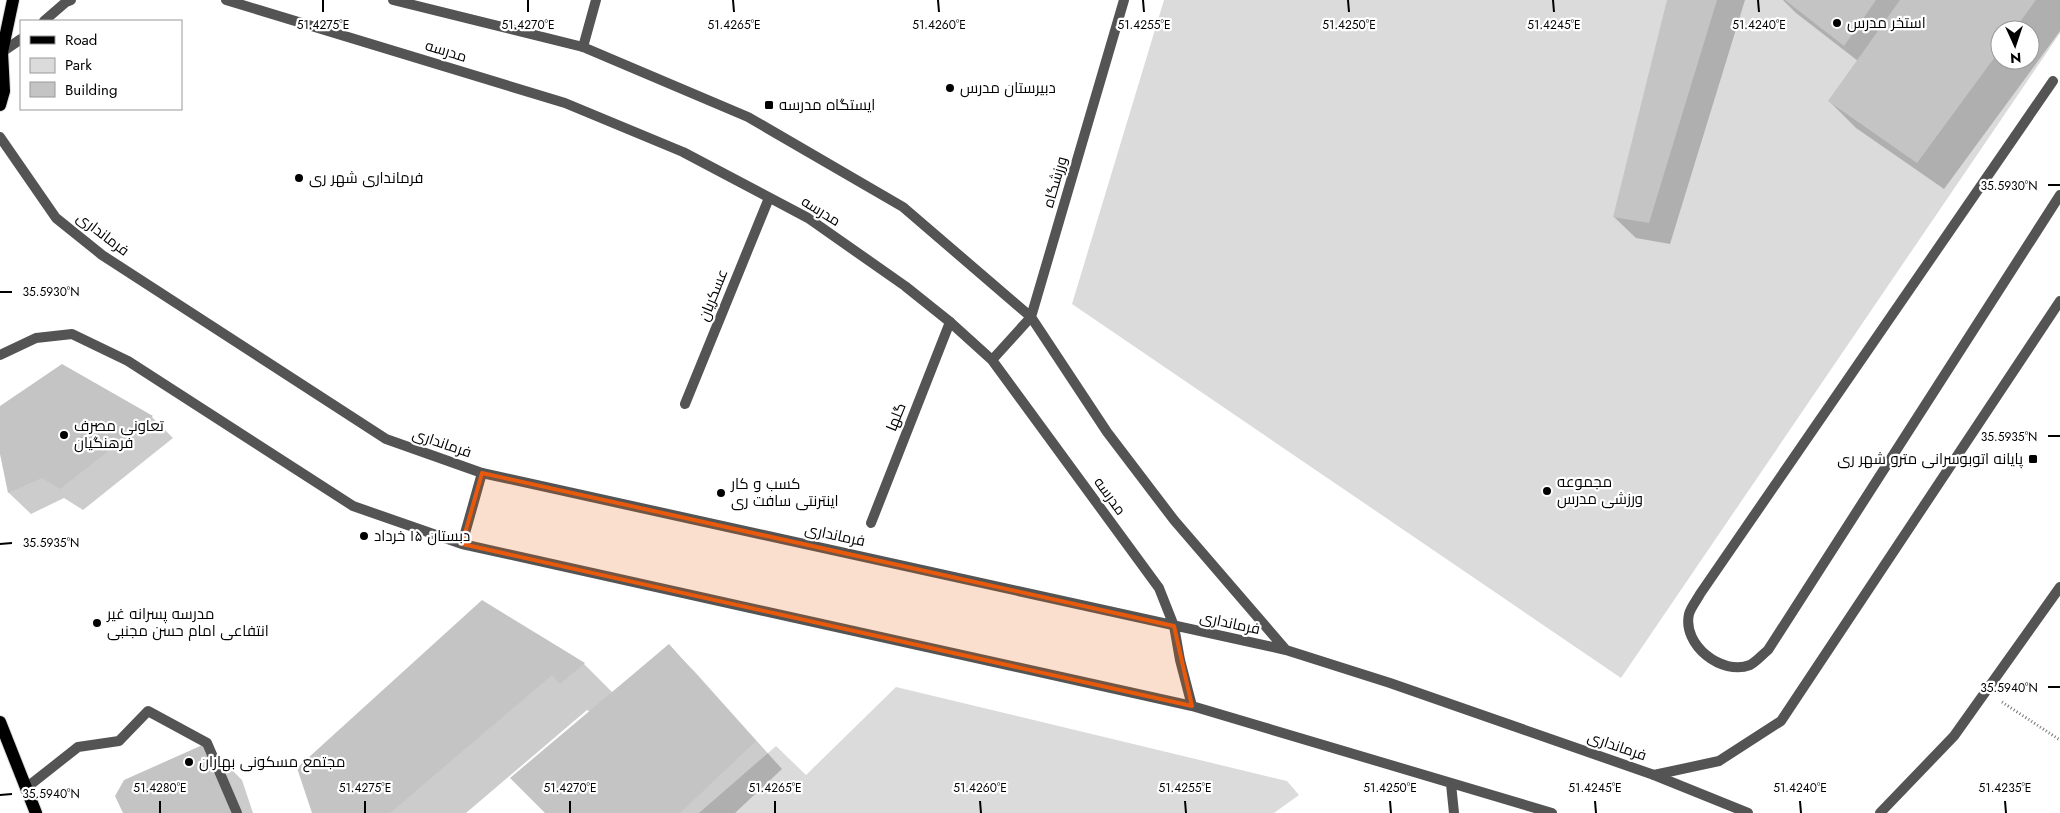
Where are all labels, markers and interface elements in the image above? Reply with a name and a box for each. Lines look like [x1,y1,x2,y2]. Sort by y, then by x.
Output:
place label: استخر مدرس [1847,12,1926,34]
text: 51.4275°E [297,16,349,34]
text: 51.4270°E [501,16,555,34]
text: 51.4265°E [707,16,761,34]
text: 51.4260°E [912,16,966,34]
text: 51.4255°E [1117,16,1171,34]
text: 51.4250°E [1322,16,1376,34]
text: 51.4245°E [1527,16,1581,34]
text: 51.4240°E [1732,16,1786,34]
marker: استخر مدرس [1831,17,1843,29]
legend [20,20,182,110]
north arrow [1990,20,2040,70]
text: Road [65,29,97,51]
street label: مدرسه [422,34,470,68]
text: N [2010,48,2022,68]
text: Park [65,54,92,76]
place label: دبیرستان مدرس [960,77,1056,99]
text: Building [65,79,117,101]
marker: دبیرستان مدرس [944,82,956,94]
place label: ایستگاه مدرسه [779,94,875,116]
marker: ایستگاه مدرسه [763,99,775,111]
street label: ورزشگاه [1037,154,1073,210]
place label: فرمانداری شهر ری [309,167,423,189]
marker: فرمانداری شهر ری [293,172,305,184]
text: 35.5930°N [1981,177,2038,195]
street label: مدرسه [797,190,845,232]
street label: فرمانداری [72,207,134,261]
street label: عسکریان [693,266,733,324]
text: 35.5930°N [23,283,80,301]
street label: گلها [880,399,912,435]
place label: تعاونی مصرف فرهنگیان [74,415,164,454]
street label: فرمانداری [410,423,474,463]
text: 35.5935°N [1981,428,2037,446]
marker: تعاونی مصرف فرهنگیان [58,429,70,441]
place label: پایانه اتوبوسرانی مترو شهر ری [1837,448,2023,470]
marker: پایانه اتوبوسرانی مترو شهر ری [2027,453,2039,465]
place label: مجموعه ورزشی مدرس [1557,471,1643,510]
street label: مدرسه [1089,472,1131,520]
place label: کسب و کار اینترنتی سافت ری [730,473,839,512]
marker: مجموعه ورزشی مدرس [1541,485,1553,497]
marker: کسب و کار اینترنتی سافت ری [715,487,727,499]
street label: فرمانداری [803,518,867,552]
place label: دبستان ۱۵ خرداد [374,525,470,547]
marker: دبستان ۱۵ خرداد [358,530,370,542]
text: 35.5935°N [23,534,79,552]
place label: مدرسه پسرانه غیر انتفاعی امام حسن مجنبی [106,603,269,642]
street label: فرمانداری [1198,606,1262,640]
marker: مدرسه پسرانه غیر انتفاعی امام حسن مجنبی [91,617,103,629]
text: 35.5940°N [1980,679,2038,697]
street label: فرمانداری [1585,726,1649,766]
place label: مجتمع مسکونی بهاران [199,751,345,773]
marker: مجتمع مسکونی بهاران [183,756,195,768]
text: 51.4280°E [133,779,187,797]
text: 51.4275°E [339,779,391,797]
text: 51.4270°E [543,779,597,797]
text: 51.4265°E [748,779,802,797]
text: 51.4260°E [953,779,1007,797]
text: 51.4255°E [1158,779,1212,797]
text: 51.4250°E [1363,779,1417,797]
text: 51.4245°E [1568,779,1622,797]
text: 51.4240°E [1773,779,1827,797]
text: 51.4235°E [1979,779,2031,797]
text: 35.5940°N [22,785,80,803]

